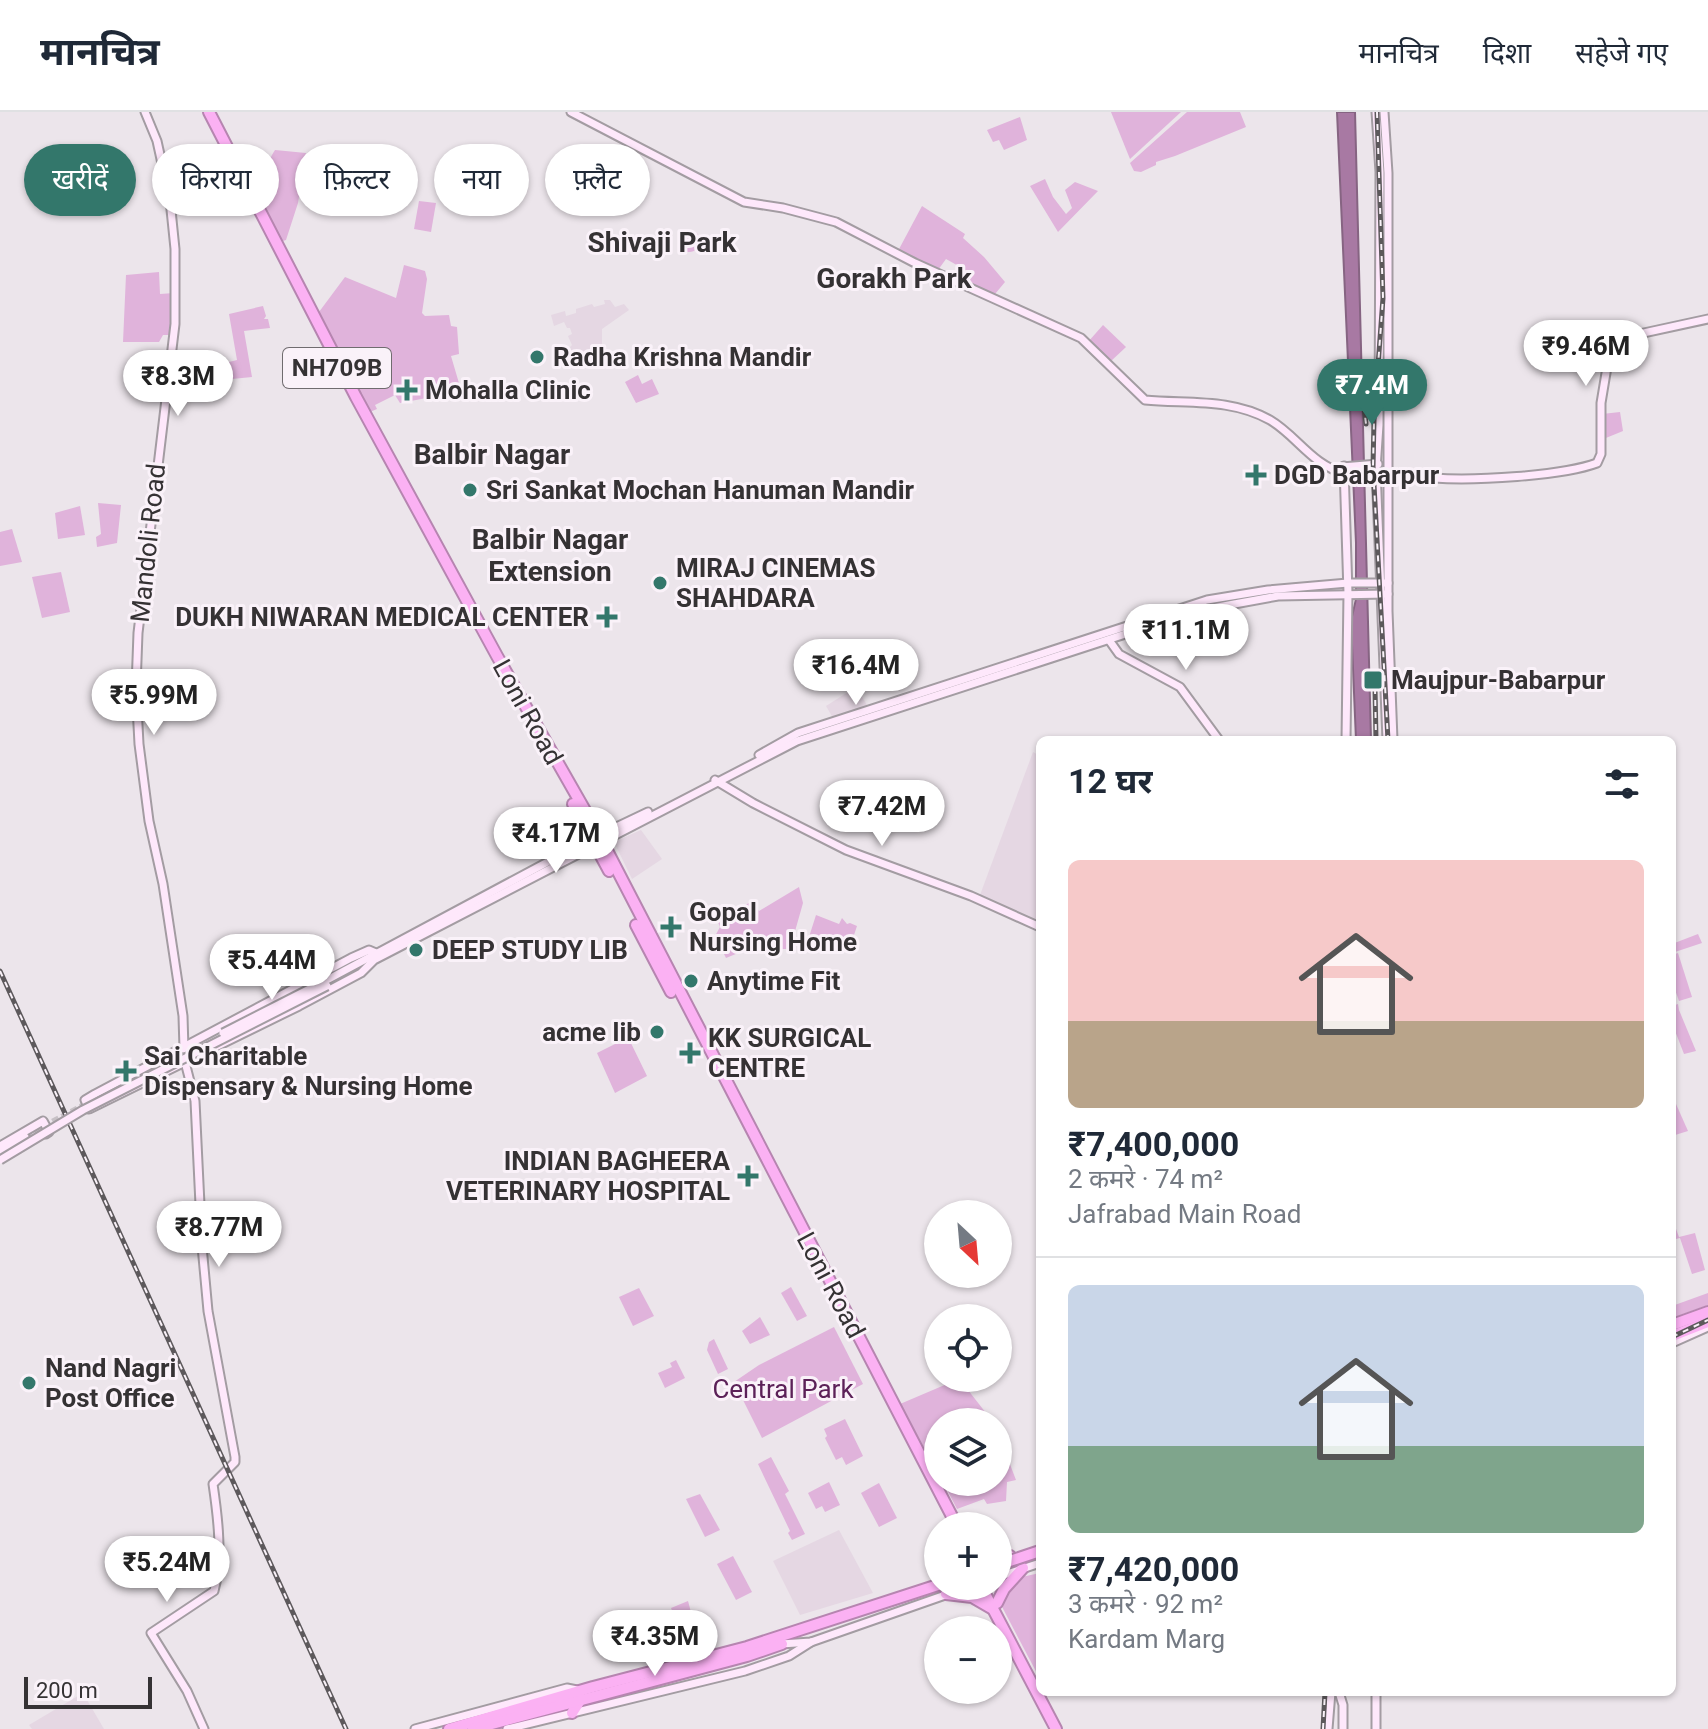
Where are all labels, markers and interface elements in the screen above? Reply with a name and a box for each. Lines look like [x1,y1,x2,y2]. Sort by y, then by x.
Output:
text: मानचित्र [40,30,160,74]
text: मानचित्र [1359,37,1439,70]
text: दिशा [1483,37,1531,70]
text: सहेजे गए [1575,37,1668,70]
chip: खरीदें [24,144,136,216]
chip: किराया [152,144,279,216]
chip: फ़िल्टर [295,144,418,216]
chip: नया [434,144,529,216]
chip: फ़्लैट [545,144,650,216]
district label: Shivaji Park [587,226,738,259]
district label: Gorakh Park [816,262,973,295]
pin: ₹9.46M [1521,320,1651,388]
text: ₹9.46M [1542,331,1630,361]
place label: Radha Krishna Mandir [553,342,812,372]
road number: NH709B [283,348,391,388]
marker: Radha Krishna Mandir [528,348,546,366]
pin: ₹8.3M [122,350,234,418]
pin: ₹7.4M [1316,359,1428,427]
text: ₹8.3M [141,361,215,391]
text: ₹7.4M [1335,370,1409,400]
place label: Mohalla Clinic [425,375,591,405]
marker: Mohalla Clinic [396,379,418,401]
district label: Balbir Nagar [414,438,570,471]
place label: DGD Babarpur [1274,460,1440,490]
street label: Mandoli Road [125,462,171,624]
marker: DGD Babarpur [1245,464,1267,486]
place label: Sri Sankat Mochan Hanuman Mandir [486,475,915,505]
marker: Sri Sankat Mochan Hanuman Mandir [461,481,479,499]
district label: Balbir Nagar Extension [472,523,628,588]
place label: MIRAJ CINEMAS SHAHDARA [676,553,876,613]
marker: MIRAJ CINEMAS SHAHDARA [651,574,669,592]
place label: DUKH NIWARAN MEDICAL CENTER [175,602,589,632]
pin: ₹11.1M [1121,604,1251,672]
marker: DUKH NIWARAN MEDICAL CENTER [596,606,618,628]
text: ₹11.1M [1142,615,1230,645]
pin: ₹16.4M [791,639,921,707]
text: ₹16.4M [812,650,900,680]
street label: Loni Road [487,654,569,770]
place label: Maujpur-Babarpur [1391,665,1606,695]
pin: ₹5.99M [89,669,219,737]
marker: Maujpur-Babarpur [1362,669,1384,691]
text: ₹5.99M [110,680,198,710]
text: 12 घर [1068,761,1153,801]
icon: filters [1600,762,1644,806]
pin: ₹7.42M [817,780,947,848]
text: ₹7.42M [838,791,926,821]
pin: ₹4.17M [491,807,621,875]
text: ₹4.17M [512,818,600,848]
place label: Gopal Nursing Home [689,897,857,957]
icon: home [1284,912,1428,1056]
marker: Gopal Nursing Home [660,916,682,938]
pin: ₹5.44M [207,934,337,1002]
place label: DEEP STUDY LIB [432,935,628,965]
marker: DEEP STUDY LIB [407,941,425,959]
text: ₹5.44M [228,945,316,975]
place label: Anytime Fit [707,966,841,996]
marker: Anytime Fit [682,972,700,990]
place label: acme lib [542,1017,641,1047]
marker: acme lib [648,1023,666,1041]
place label: KK SURGICAL CENTRE [708,1023,871,1083]
place label: Sai Charitable Dispensary & Nursing Home [144,1041,473,1101]
marker: KK SURGICAL CENTRE [679,1042,701,1064]
marker: Sai Charitable Dispensary & Nursing Home [115,1060,137,1082]
text: ₹7,400,000 [1068,1124,1239,1164]
place label: INDIAN BAGHEERA VETERINARY HOSPITAL [446,1146,731,1206]
text: 2 कमरे · 74 m² [1068,1164,1223,1194]
marker: INDIAN BAGHEERA VETERINARY HOSPITAL [737,1165,759,1187]
text: Jafrabad Main Road [1068,1199,1301,1229]
north arrow [924,1200,1012,1288]
map controls [924,1200,1012,1704]
pin: ₹8.77M [154,1201,284,1269]
text: ₹8.77M [175,1212,263,1242]
street label: Loni Road [791,1227,871,1343]
button: locate [924,1304,1012,1392]
icon: home [1284,1337,1428,1481]
place label: Nand Nagri Post Office [45,1353,176,1413]
marker: Nand Nagri Post Office [20,1374,38,1392]
park label: Central Park [712,1374,854,1404]
button: layers [924,1408,1012,1496]
button: + [924,1512,1012,1600]
pin: ₹5.24M [102,1536,232,1604]
text: ₹5.24M [123,1547,211,1577]
text: ₹7,420,000 [1068,1549,1239,1589]
text: 3 कमरे · 92 m² [1068,1589,1223,1619]
pin: ₹4.35M [590,1610,720,1678]
button: − [924,1616,1012,1704]
text: ₹4.35M [611,1621,699,1651]
text: Kardam Marg [1068,1624,1225,1654]
scale bar [24,1673,152,1709]
text: 200 m [36,1678,98,1703]

